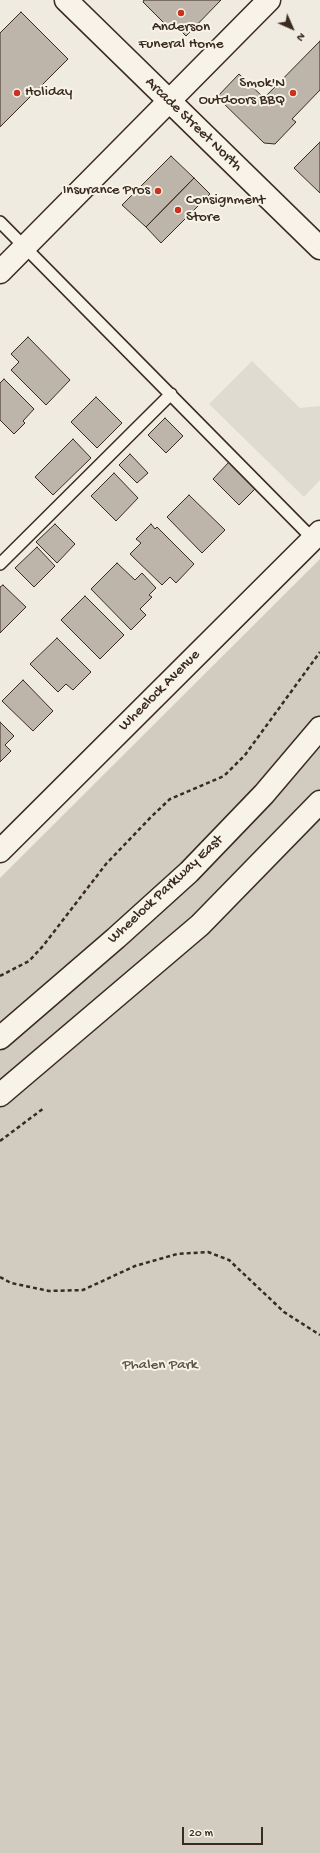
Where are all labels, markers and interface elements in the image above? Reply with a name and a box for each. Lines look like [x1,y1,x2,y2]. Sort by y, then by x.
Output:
marker: Anderson Funeral Home [176,8,186,18]
north arrow [272,8,312,48]
place label: Anderson Funeral Home [139,19,223,54]
text: N [294,30,307,43]
street label: Arcade Street North [141,74,245,176]
place label: Smok'N Outdoors BBQ [199,75,285,110]
place label: Holiday [25,84,72,102]
marker: Holiday [12,88,22,98]
marker: Smok'N Outdoors BBQ [288,88,298,98]
place label: Insurance Pros [63,182,150,200]
marker: Insurance Pros [153,186,163,196]
place label: Consignment Store [186,192,265,227]
marker: Consignment Store [173,205,183,215]
street label: Wheelock Avenue [116,647,204,735]
street label: Wheelock Parkway East [104,832,228,948]
park label: Phalen Park [123,1357,197,1375]
scale bar [184,1819,265,1845]
text: 20 m [189,1827,213,1841]

